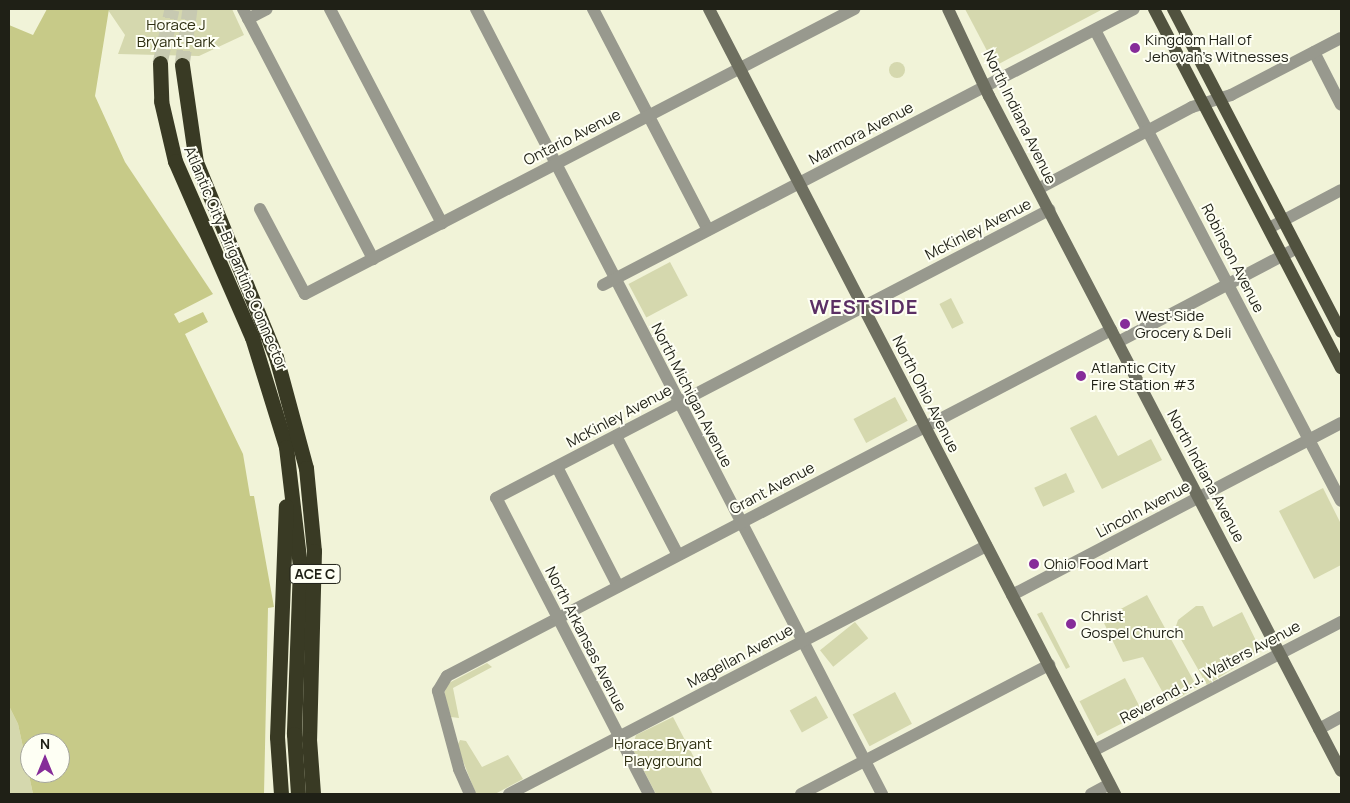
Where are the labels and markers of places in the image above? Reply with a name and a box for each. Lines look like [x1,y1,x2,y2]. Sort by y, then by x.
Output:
place label: Kingdom Hall of Jehovah's Witnesses [1145,30,1288,65]
marker: Kingdom Hall of Jehovah's Witnesses [1129,42,1141,54]
place label: West Side Grocery & Deli [1135,306,1231,341]
marker: West Side Grocery & Deli [1119,318,1131,330]
place label: Atlantic City Fire Station #3 [1091,358,1195,393]
marker: Atlantic City Fire Station #3 [1075,370,1087,382]
place label: Ohio Food Mart [1044,555,1148,573]
marker: Ohio Food Mart [1028,558,1040,570]
place label: Christ Gospel Church [1081,606,1183,641]
marker: Christ Gospel Church [1065,618,1077,630]

